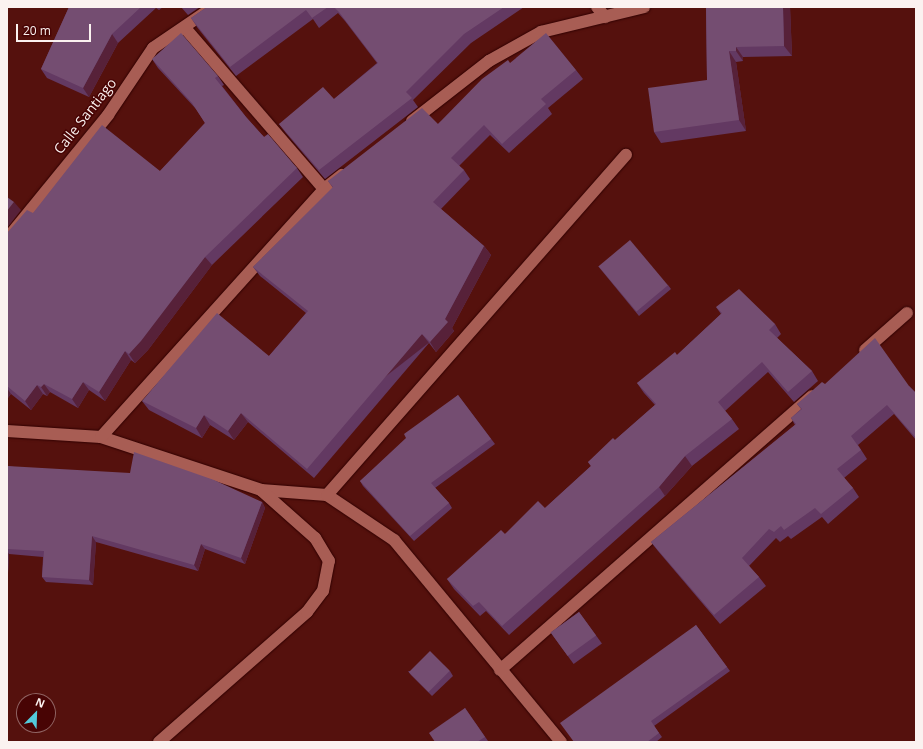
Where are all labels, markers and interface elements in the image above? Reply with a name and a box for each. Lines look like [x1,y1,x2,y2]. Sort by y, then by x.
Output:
scale bar [18,16,93,42]
text: 20 m [23,22,51,39]
street label: Calle Santiago [50,75,120,157]
north arrow [16,693,56,733]
text: N [33,694,48,711]

